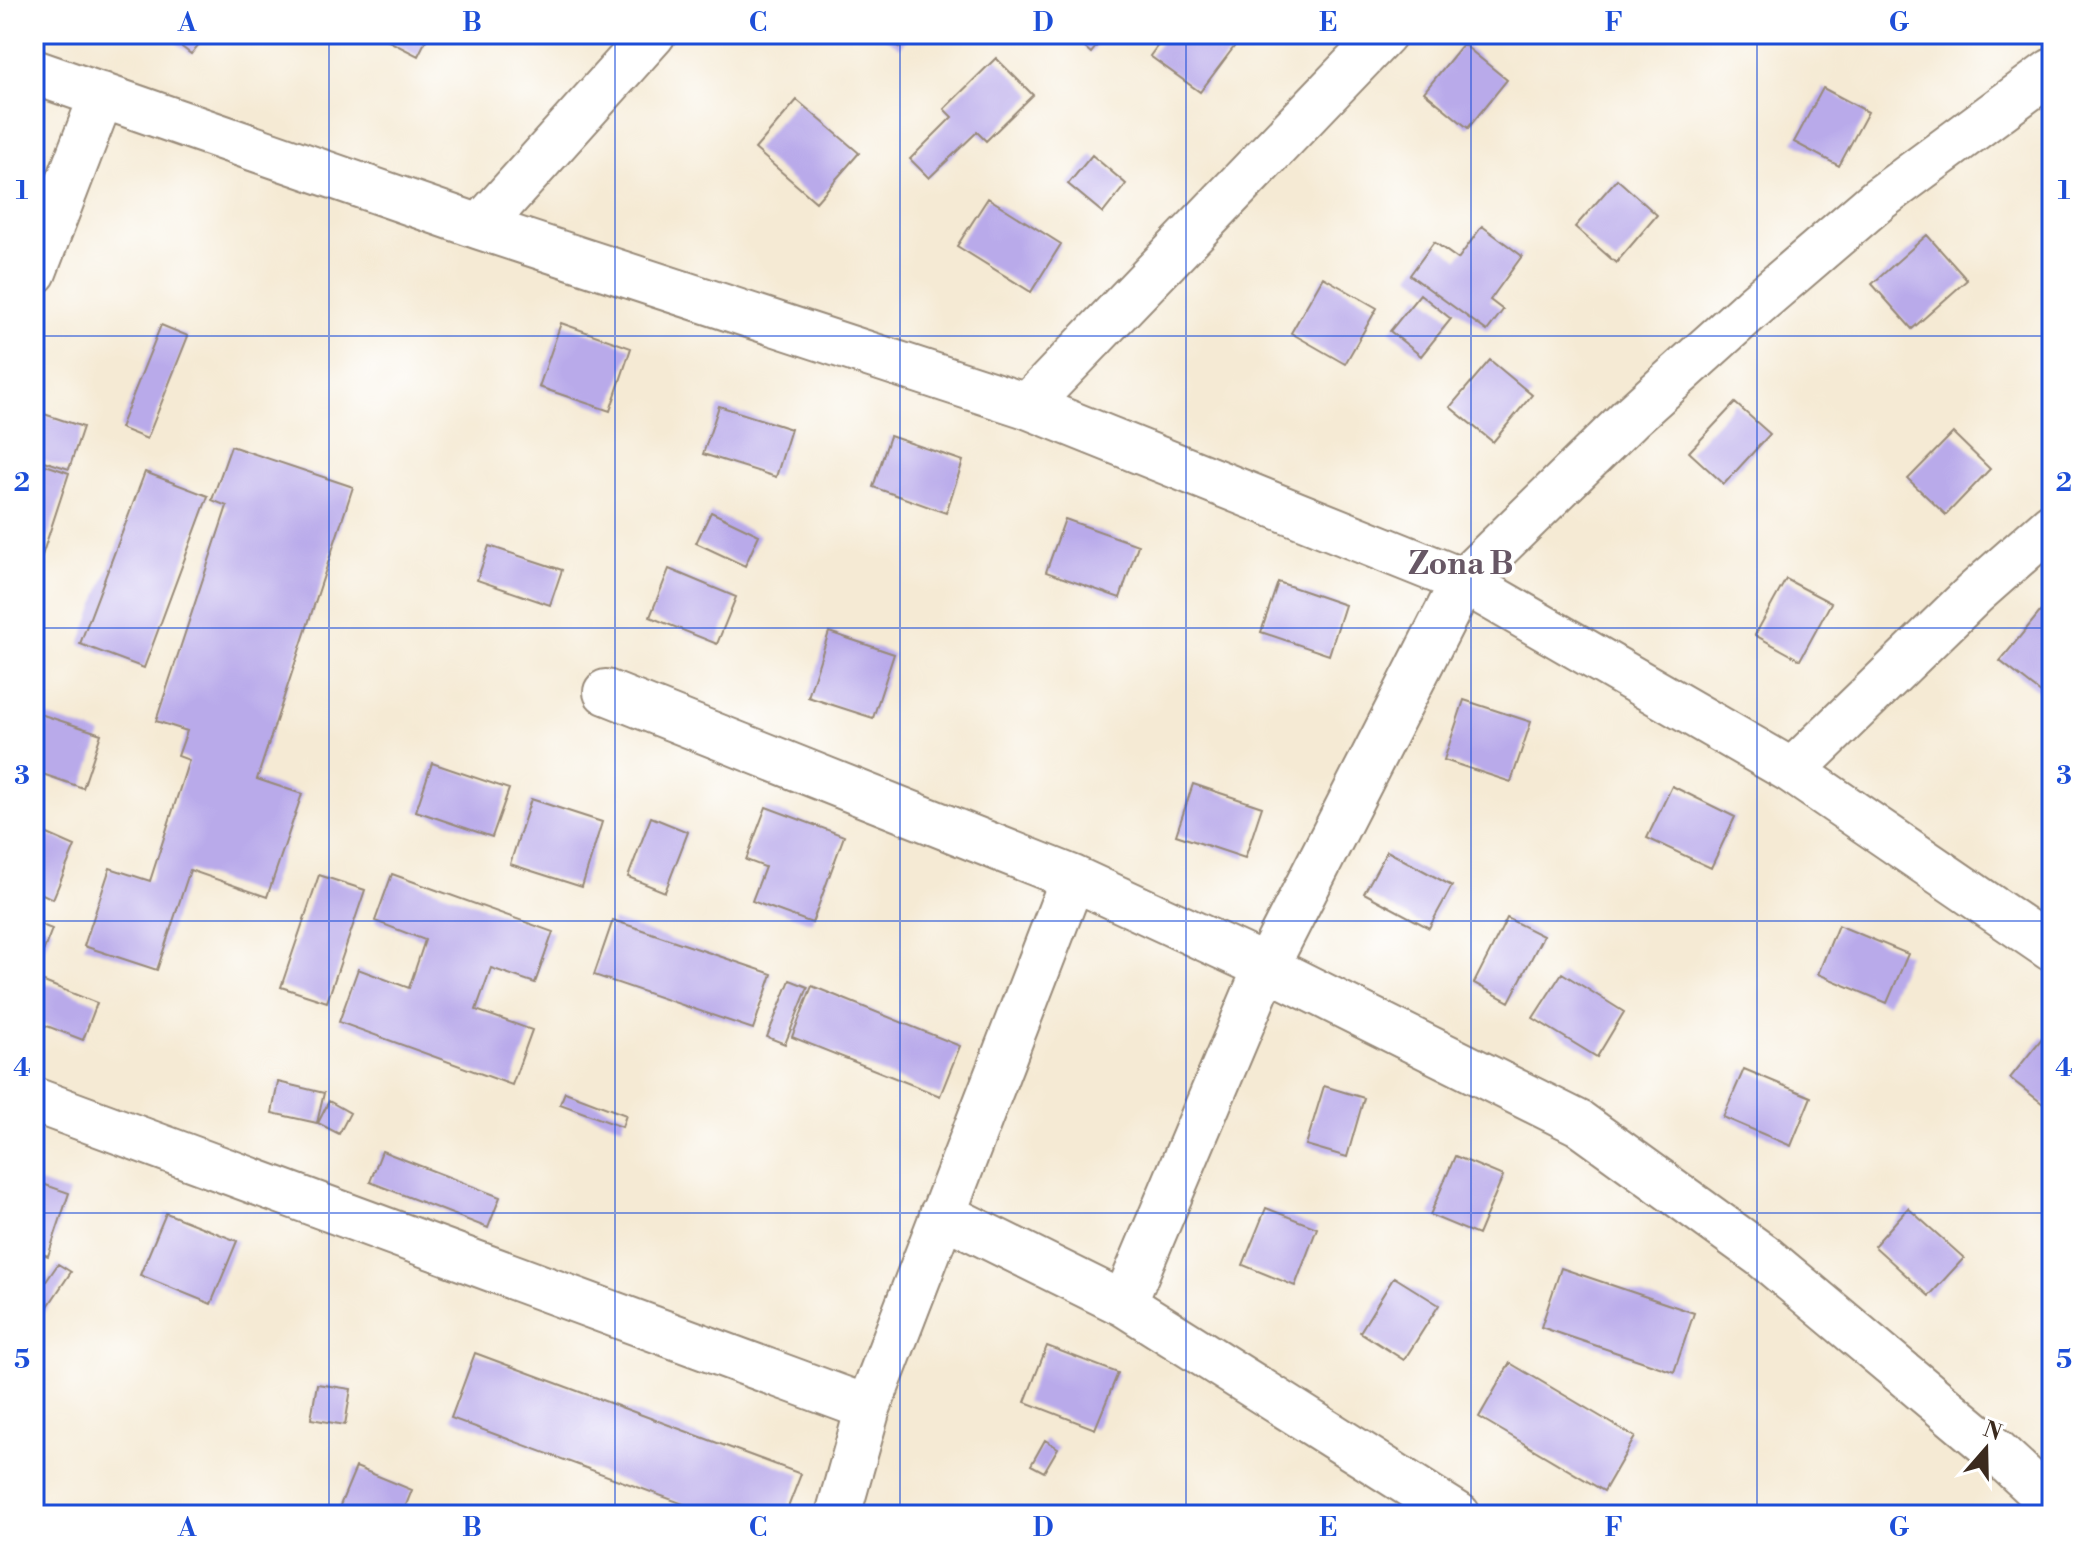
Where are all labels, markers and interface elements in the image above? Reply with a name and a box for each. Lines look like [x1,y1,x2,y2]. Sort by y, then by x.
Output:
text: A [177,7,197,39]
text: B [462,7,482,39]
text: C [749,7,767,39]
text: D [1033,7,1053,39]
text: E [1319,7,1337,39]
text: F [1605,7,1623,39]
text: G [1889,7,1910,39]
text: 1 [16,175,29,207]
text: 1 [2058,175,2071,207]
text: 2 [14,467,30,499]
text: 2 [2056,467,2072,499]
district label: Zona B [1409,544,1513,584]
text: 3 [14,760,30,792]
text: 3 [2056,760,2072,792]
text: 4 [13,1052,31,1084]
text: 4 [2055,1052,2073,1084]
text: 5 [14,1344,30,1376]
text: 5 [2056,1344,2072,1376]
north arrow [1946,1409,2026,1489]
text: N [1980,1416,2006,1447]
text: A [177,1512,197,1544]
text: B [462,1512,482,1544]
text: C [749,1512,767,1544]
text: D [1033,1512,1053,1544]
text: E [1319,1512,1337,1544]
text: F [1605,1512,1623,1544]
text: G [1889,1512,1910,1544]

